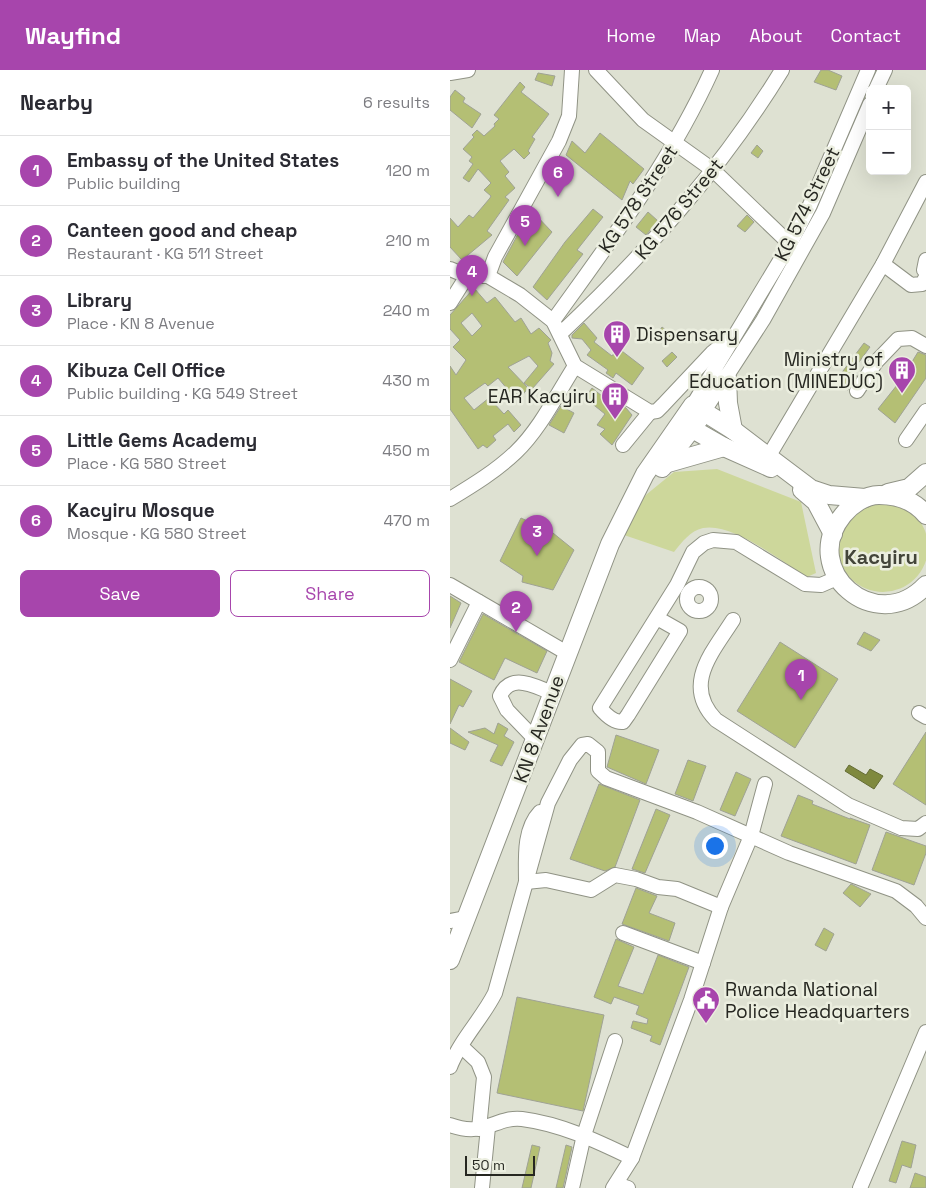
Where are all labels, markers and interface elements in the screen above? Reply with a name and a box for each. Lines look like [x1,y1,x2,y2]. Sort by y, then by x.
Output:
text: Wayfind [25,20,121,51]
text: Home [607,24,656,47]
text: Map [684,24,721,47]
text: About [749,24,803,47]
text: Contact [831,24,901,47]
map controls [866,85,911,175]
button: + [866,85,911,130]
text: Nearby [20,89,93,116]
text: 6 results [363,92,430,113]
button: − [866,130,911,175]
street label: KG 578 Street [593,140,683,258]
street label: KG 574 Street [769,143,845,265]
text: Embassy of the United States [67,148,339,173]
street label: KG 576 Street [629,153,729,265]
pin: 6 [542,156,574,197]
text: 1 [32,160,40,181]
text: 120 m [386,160,430,181]
text: Public building [67,173,180,194]
pin: 5 [509,205,541,246]
text: Canteen good and cheap [67,218,297,243]
text: 2 [31,230,41,251]
text: 210 m [386,230,430,251]
text: Restaurant · KG 511 Street [67,243,264,264]
pin: 4 [456,255,488,296]
text: Library [67,288,132,313]
text: 3 [31,300,41,321]
text: 240 m [383,300,430,321]
text: Place · KN 8 Avenue [67,313,215,334]
building icon: Dispensary [602,319,632,358]
place label: Dispensary [636,322,738,347]
place label: Ministry of Education (MINEDUC) [689,347,883,394]
building icon: Ministry of Education (MINEDUC) [887,355,917,394]
text: Kibuza Cell Office [67,358,226,383]
text: 4 [31,370,41,391]
text: 430 m [382,370,430,391]
building icon: EAR Kacyiru [600,381,630,420]
text: Public building · KG 549 Street [67,383,298,404]
place label: EAR Kacyiru [488,384,596,409]
text: Little Gems Academy [67,428,257,453]
text: 5 [31,440,41,461]
text: 450 m [382,440,430,461]
text: Place · KG 580 Street [67,453,227,474]
text: Kacyiru Mosque [67,498,215,523]
text: 6 [31,510,41,531]
text: 470 m [383,510,430,531]
pin: 3 [521,515,553,556]
text: Mosque · KG 580 Street [67,523,247,544]
district label: Kacyiru [844,544,918,570]
button: Save [20,570,220,617]
button: Share [230,570,430,617]
pin: 2 [500,591,532,632]
pin: 1 [785,659,817,700]
street label: KN 8 Avenue [508,672,570,786]
your location [702,833,728,859]
place label: Rwanda National Police Headquarters [725,977,910,1024]
public building icon: Rwanda National Police Headquarters [691,985,721,1024]
scale bar [465,1153,535,1176]
text: 50 m [472,1156,505,1174]

